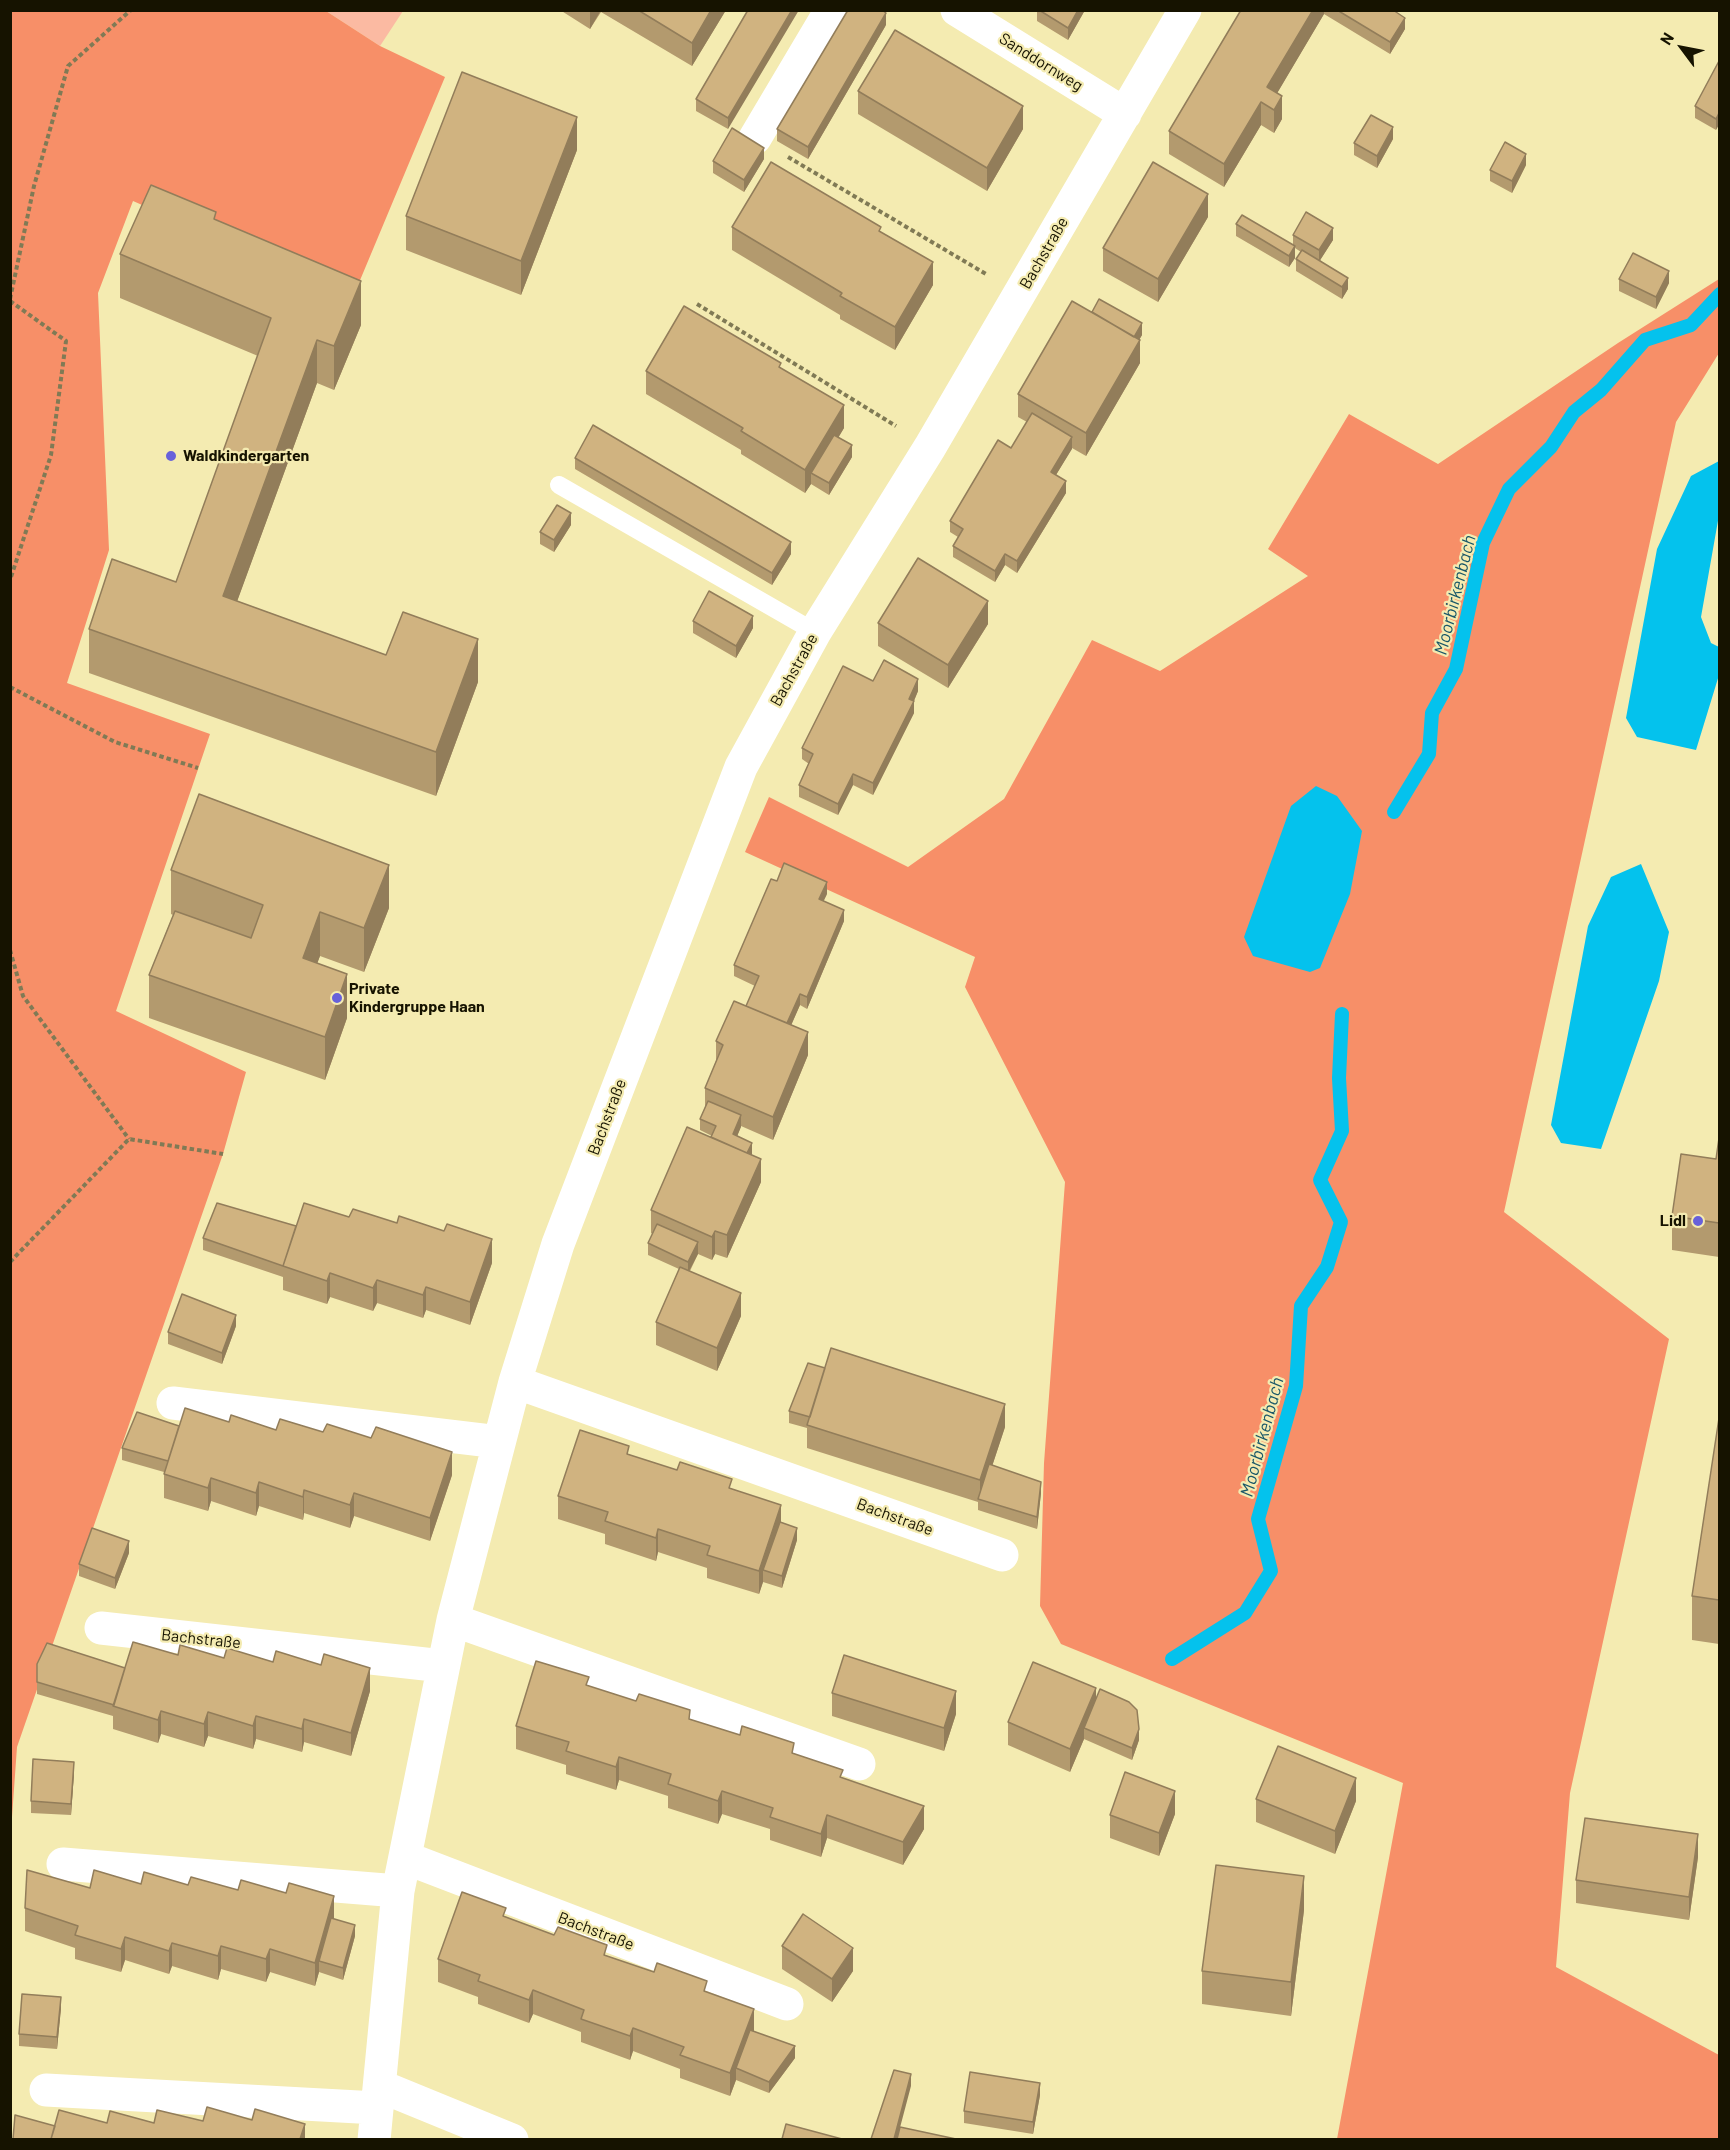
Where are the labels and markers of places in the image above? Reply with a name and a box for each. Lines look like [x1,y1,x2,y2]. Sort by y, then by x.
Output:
place label: Waldkindergarten [183,446,309,466]
marker: Waldkindergarten [164,449,178,463]
place label: Private Kindergruppe Haan [349,979,485,1017]
marker: Private Kindergruppe Haan [330,991,344,1005]
place label: Lidl [1660,1211,1686,1231]
marker: Lidl [1691,1214,1705,1228]

